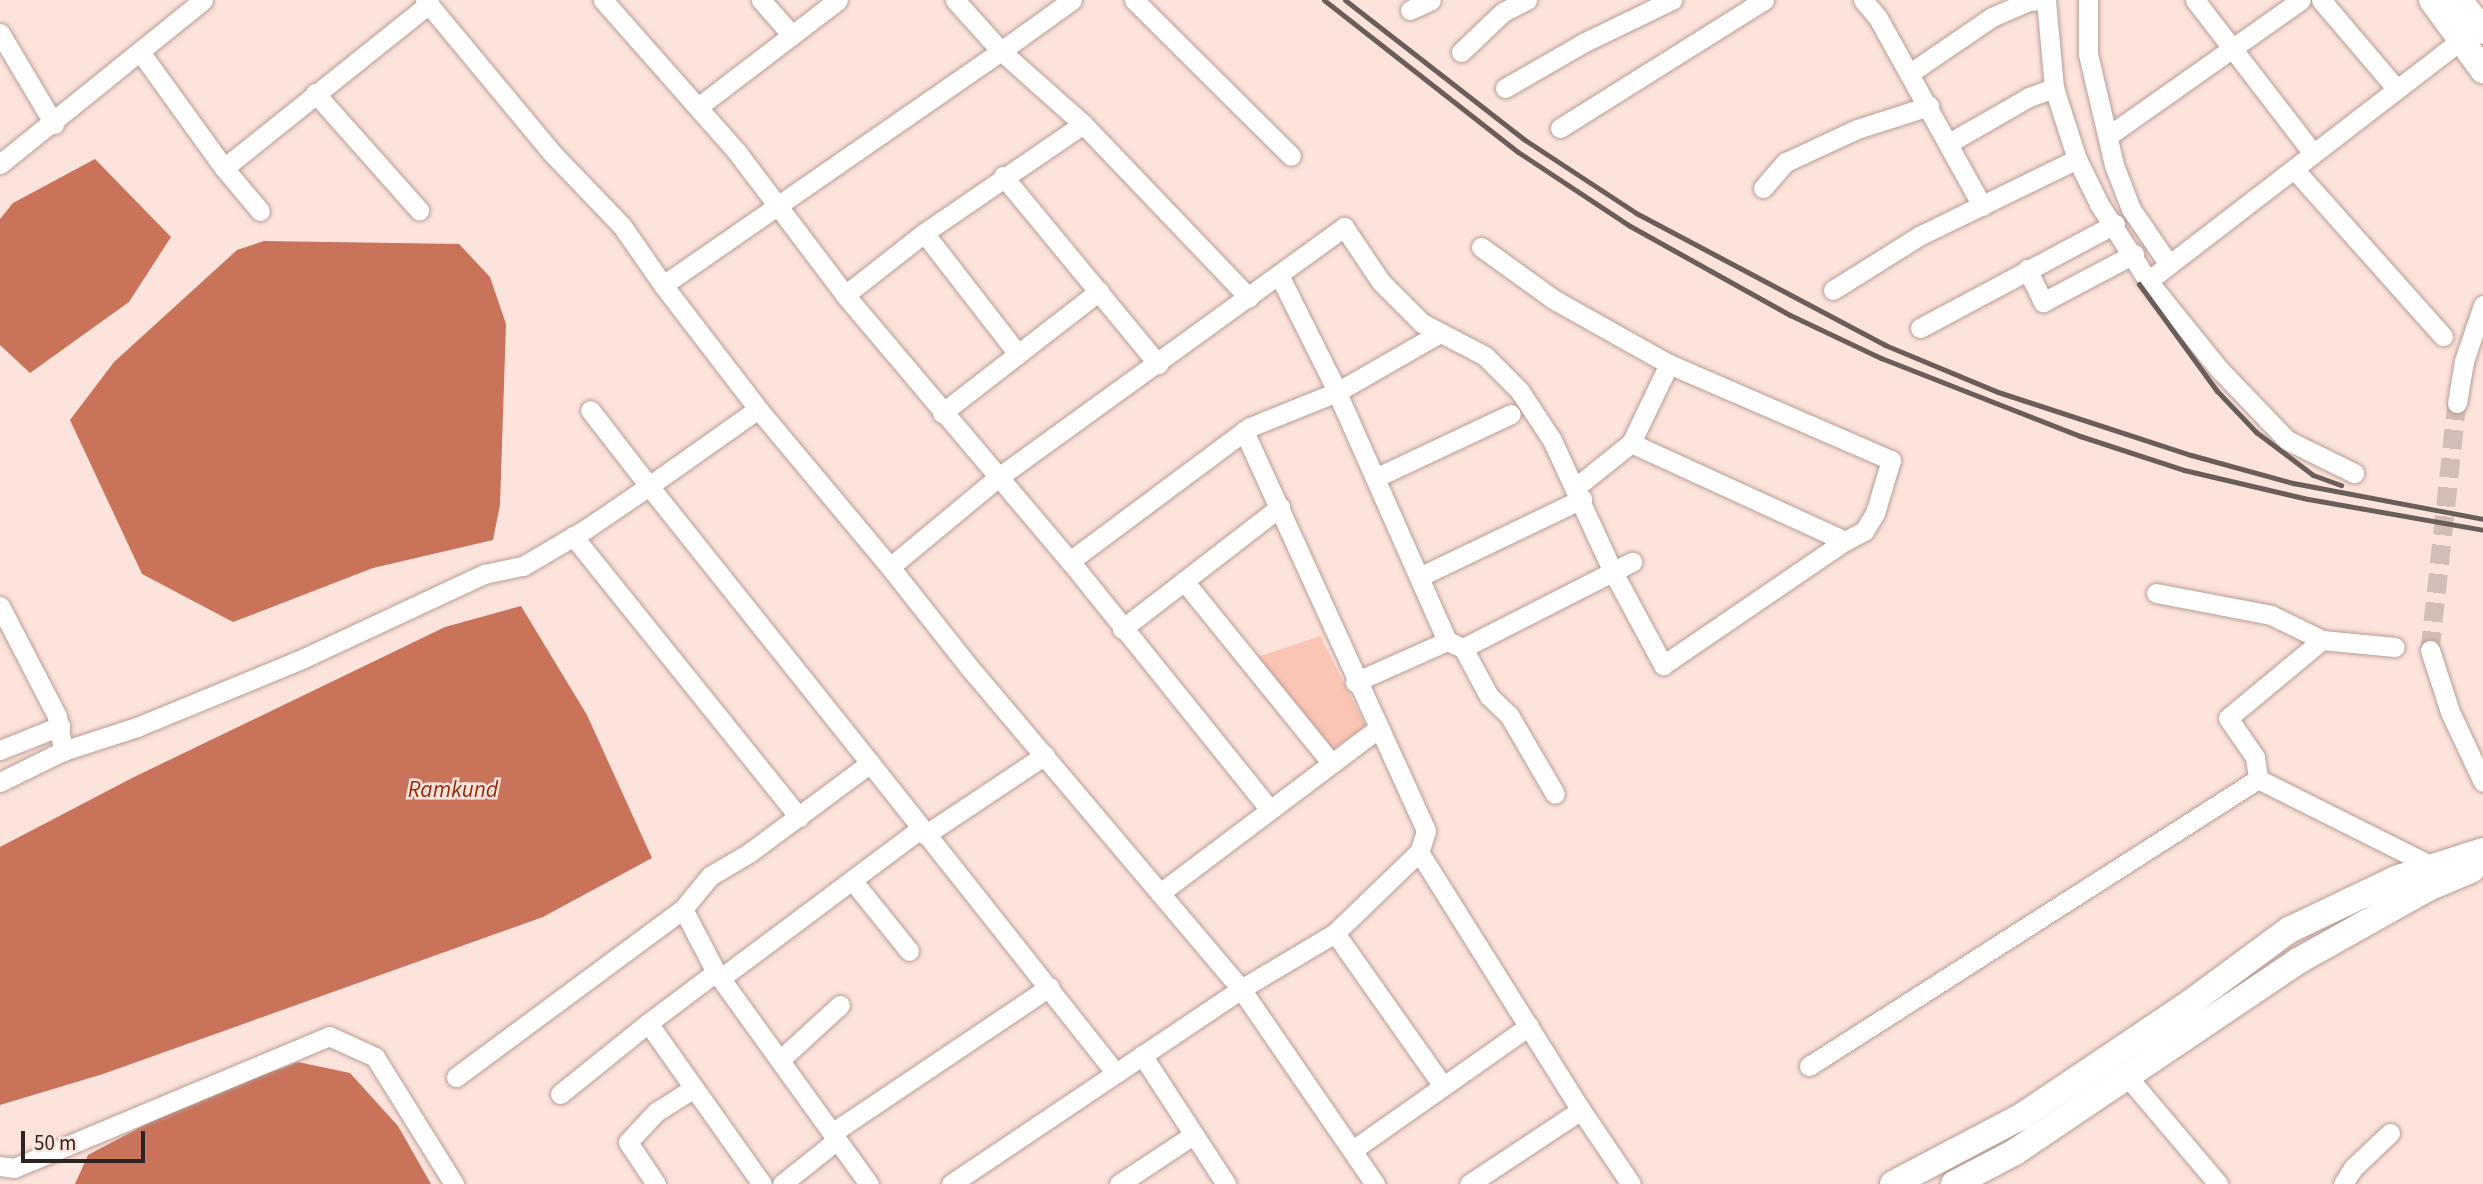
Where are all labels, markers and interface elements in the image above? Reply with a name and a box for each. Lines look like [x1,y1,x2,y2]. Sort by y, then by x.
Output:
water label: Ramkund [408,776,498,804]
scale bar [24,1118,149,1162]
text: 50 m [34,1128,76,1158]

